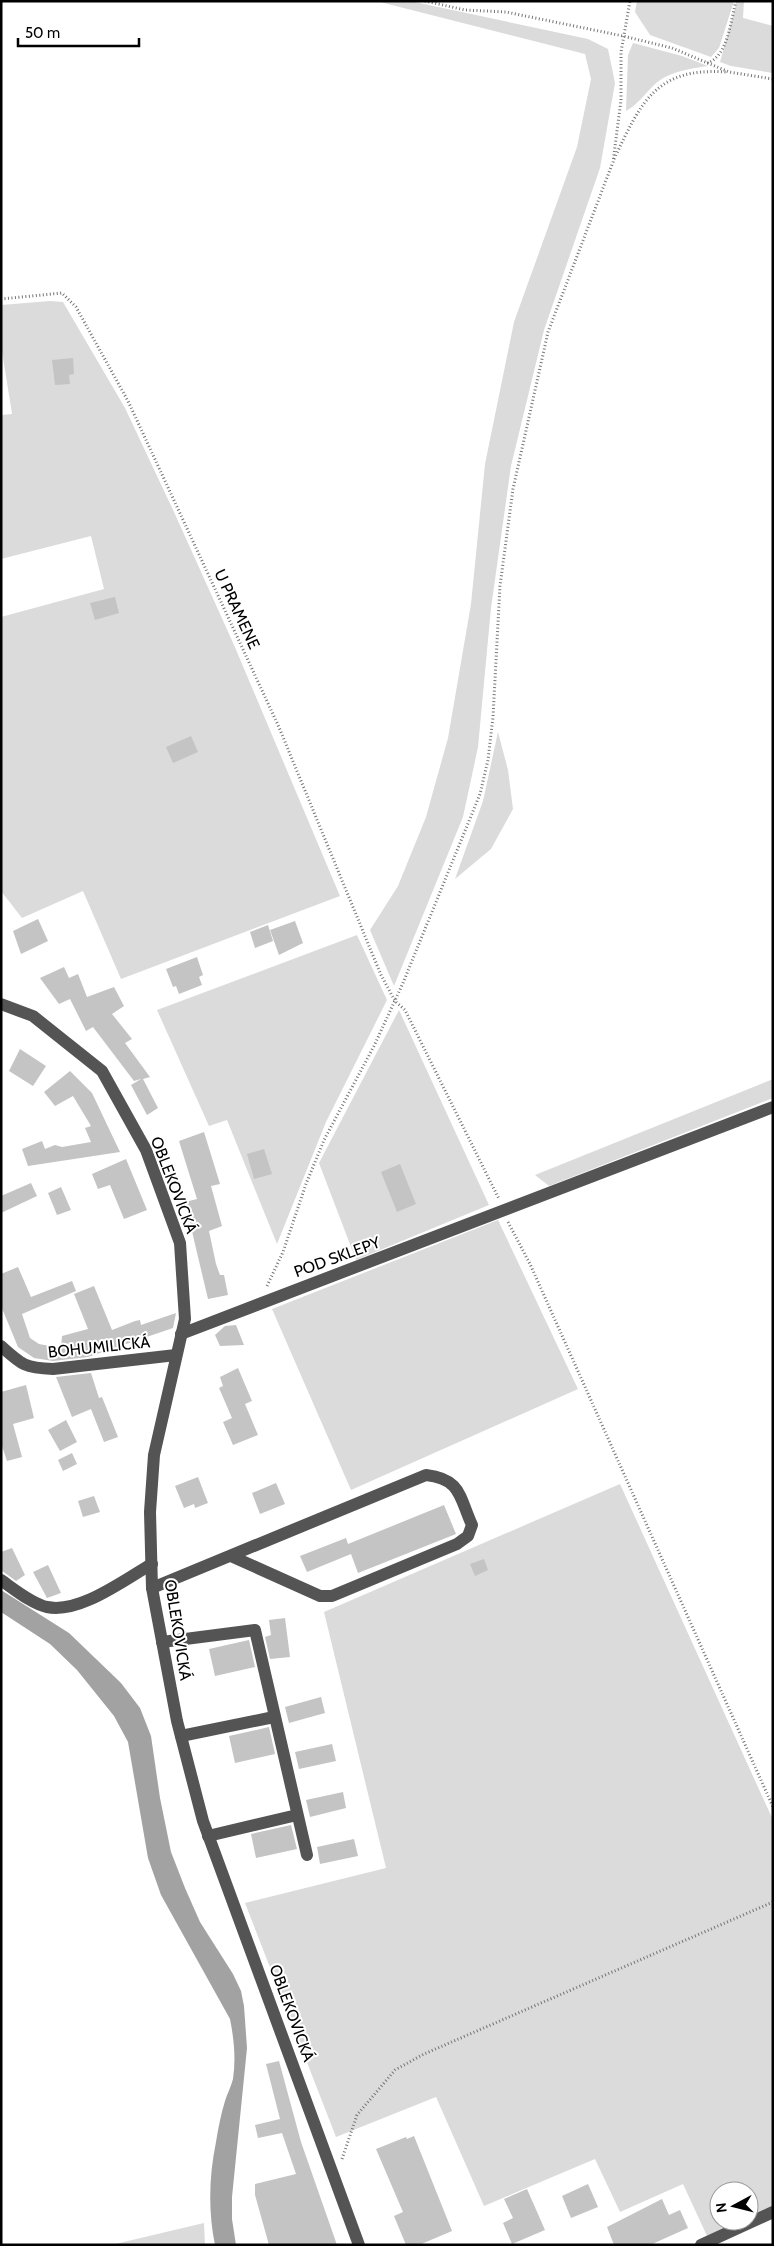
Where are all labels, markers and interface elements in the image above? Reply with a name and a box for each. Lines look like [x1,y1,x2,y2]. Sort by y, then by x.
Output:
scale bar [18,15,139,47]
text: 50 m [25,24,60,42]
street label: U PRAMENE [210,566,264,652]
street label: OBLEKOVICKÁ [147,1134,201,1236]
street label: POD SKLEPY [291,1232,383,1281]
street label: BOHUMILICKÁ [47,1332,151,1362]
street label: OBLEKOVICKÁ [161,1578,195,1682]
street label: OBLEKOVICKÁ [266,1962,318,2064]
north arrow [709,2181,759,2231]
text: N [712,2202,731,2214]

